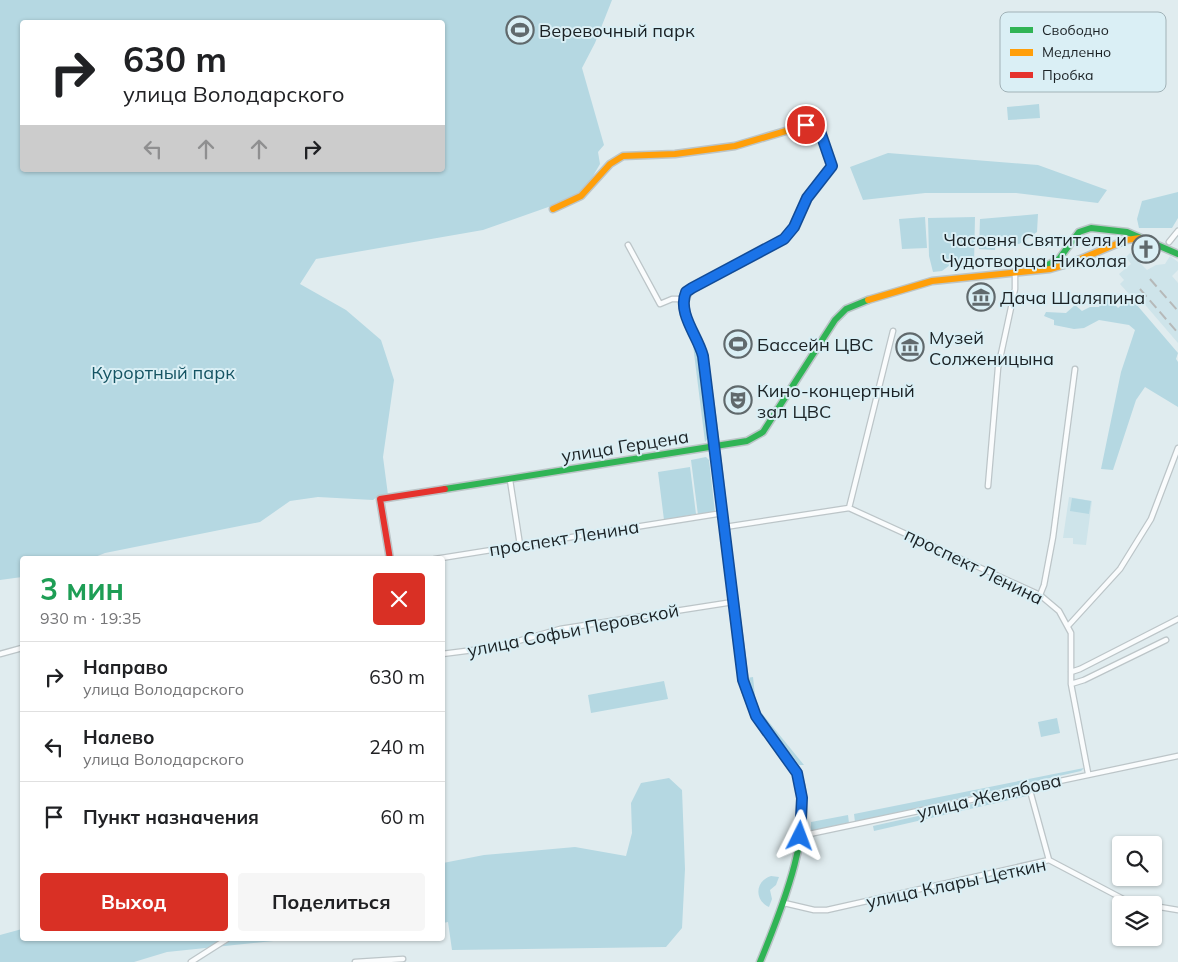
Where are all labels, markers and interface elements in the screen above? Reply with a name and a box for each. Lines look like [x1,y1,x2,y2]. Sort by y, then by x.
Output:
legend [1000,12,1166,92]
sports icon: Веревочный парк [505,15,535,45]
place label: Веревочный парк [539,19,695,42]
text: Свободно [1042,21,1109,39]
text: 630 m [123,37,227,81]
icon: right [40,40,105,105]
text: Медленно [1042,43,1111,61]
text: Пробка [1042,66,1094,84]
text: улица Володарского [123,80,345,108]
pin [785,104,827,146]
icon: arrive [792,111,820,139]
icon: left [139,135,167,163]
icon: ahead [192,135,220,163]
icon: ahead [245,135,273,163]
icon: right [298,135,326,163]
place label: Часовня Святителя и Чудотворца Николая [941,228,1127,272]
church icon: Часовня Святителя и Чудотворца Николая [1131,234,1161,264]
museum icon: Дача Шаляпина [966,282,996,312]
place label: Дача Шаляпина [1000,286,1145,309]
place label: Музей Солженицына [929,326,1054,370]
sports icon: Бассейн ЦВС [723,329,753,359]
museum icon: Музей Солженицына [895,332,925,362]
place label: Бассейн ЦВС [757,333,874,356]
park label: Курортный парк [91,361,235,384]
place label: Кино-концертный зал ЦВС [757,379,915,423]
theatre icon: Кино-концертный зал ЦВС [723,385,753,415]
street label: улица Герцена [560,425,690,467]
street label: проспект Ленина [487,515,641,561]
street label: проспект Ленина [901,522,1047,610]
text: 3 мин [40,570,124,608]
button: close [373,573,425,625]
street label: улица Софьи Перовской [465,598,681,662]
text: 930 m · 19:35 [40,608,141,628]
text: Направо [83,655,168,679]
icon: right [40,663,68,691]
text: 630 m [369,665,425,689]
text: улица Володарского [83,679,244,699]
text: Налево [83,725,155,749]
icon: left [40,733,68,761]
text: 240 m [369,735,425,759]
text: улица Володарского [83,749,244,769]
street label: улица Желябова [915,768,1063,824]
icon: arrive [40,803,68,831]
text: Пункт назначения [83,805,259,829]
text: 60 m [381,805,425,829]
position arrow [773,809,825,861]
map controls [1112,836,1162,946]
button: search [1112,836,1162,886]
street label: улица Клары Цеткин [864,853,1048,913]
button: Выход [40,873,228,931]
button: Поделиться [238,873,425,931]
button: layers [1112,896,1162,946]

